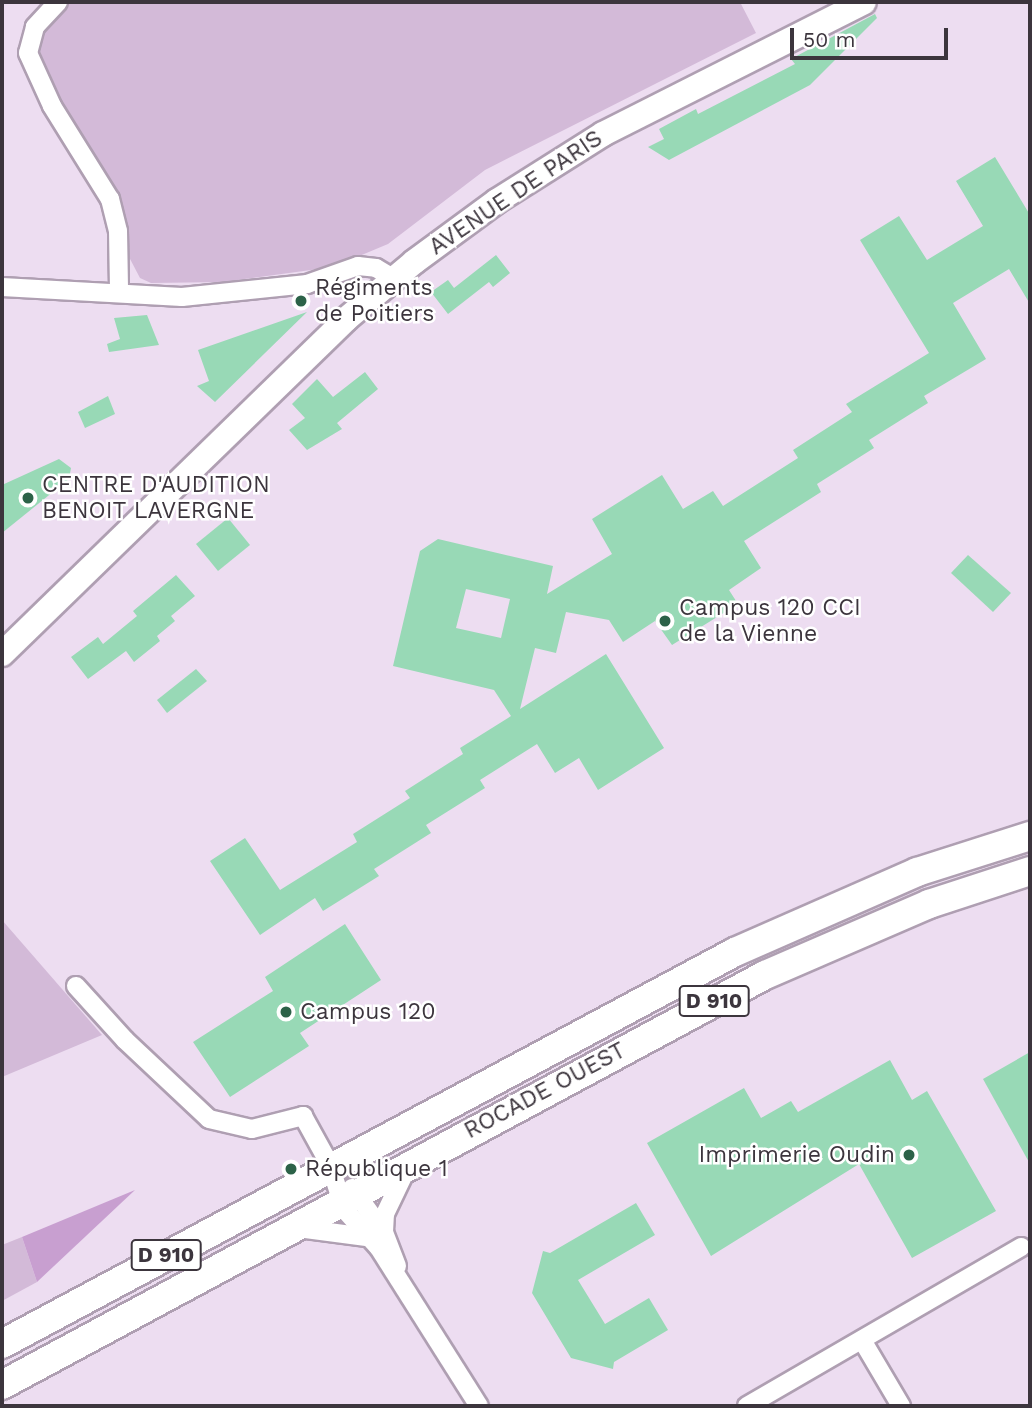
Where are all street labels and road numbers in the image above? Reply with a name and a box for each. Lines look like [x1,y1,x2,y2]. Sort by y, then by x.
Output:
street label: AVENUE DE PARIS [424,125,608,261]
road number: D 910 [677,984,751,1018]
street label: ROCADE OUEST [460,1037,630,1145]
road number: D 910 [129,1238,203,1272]

